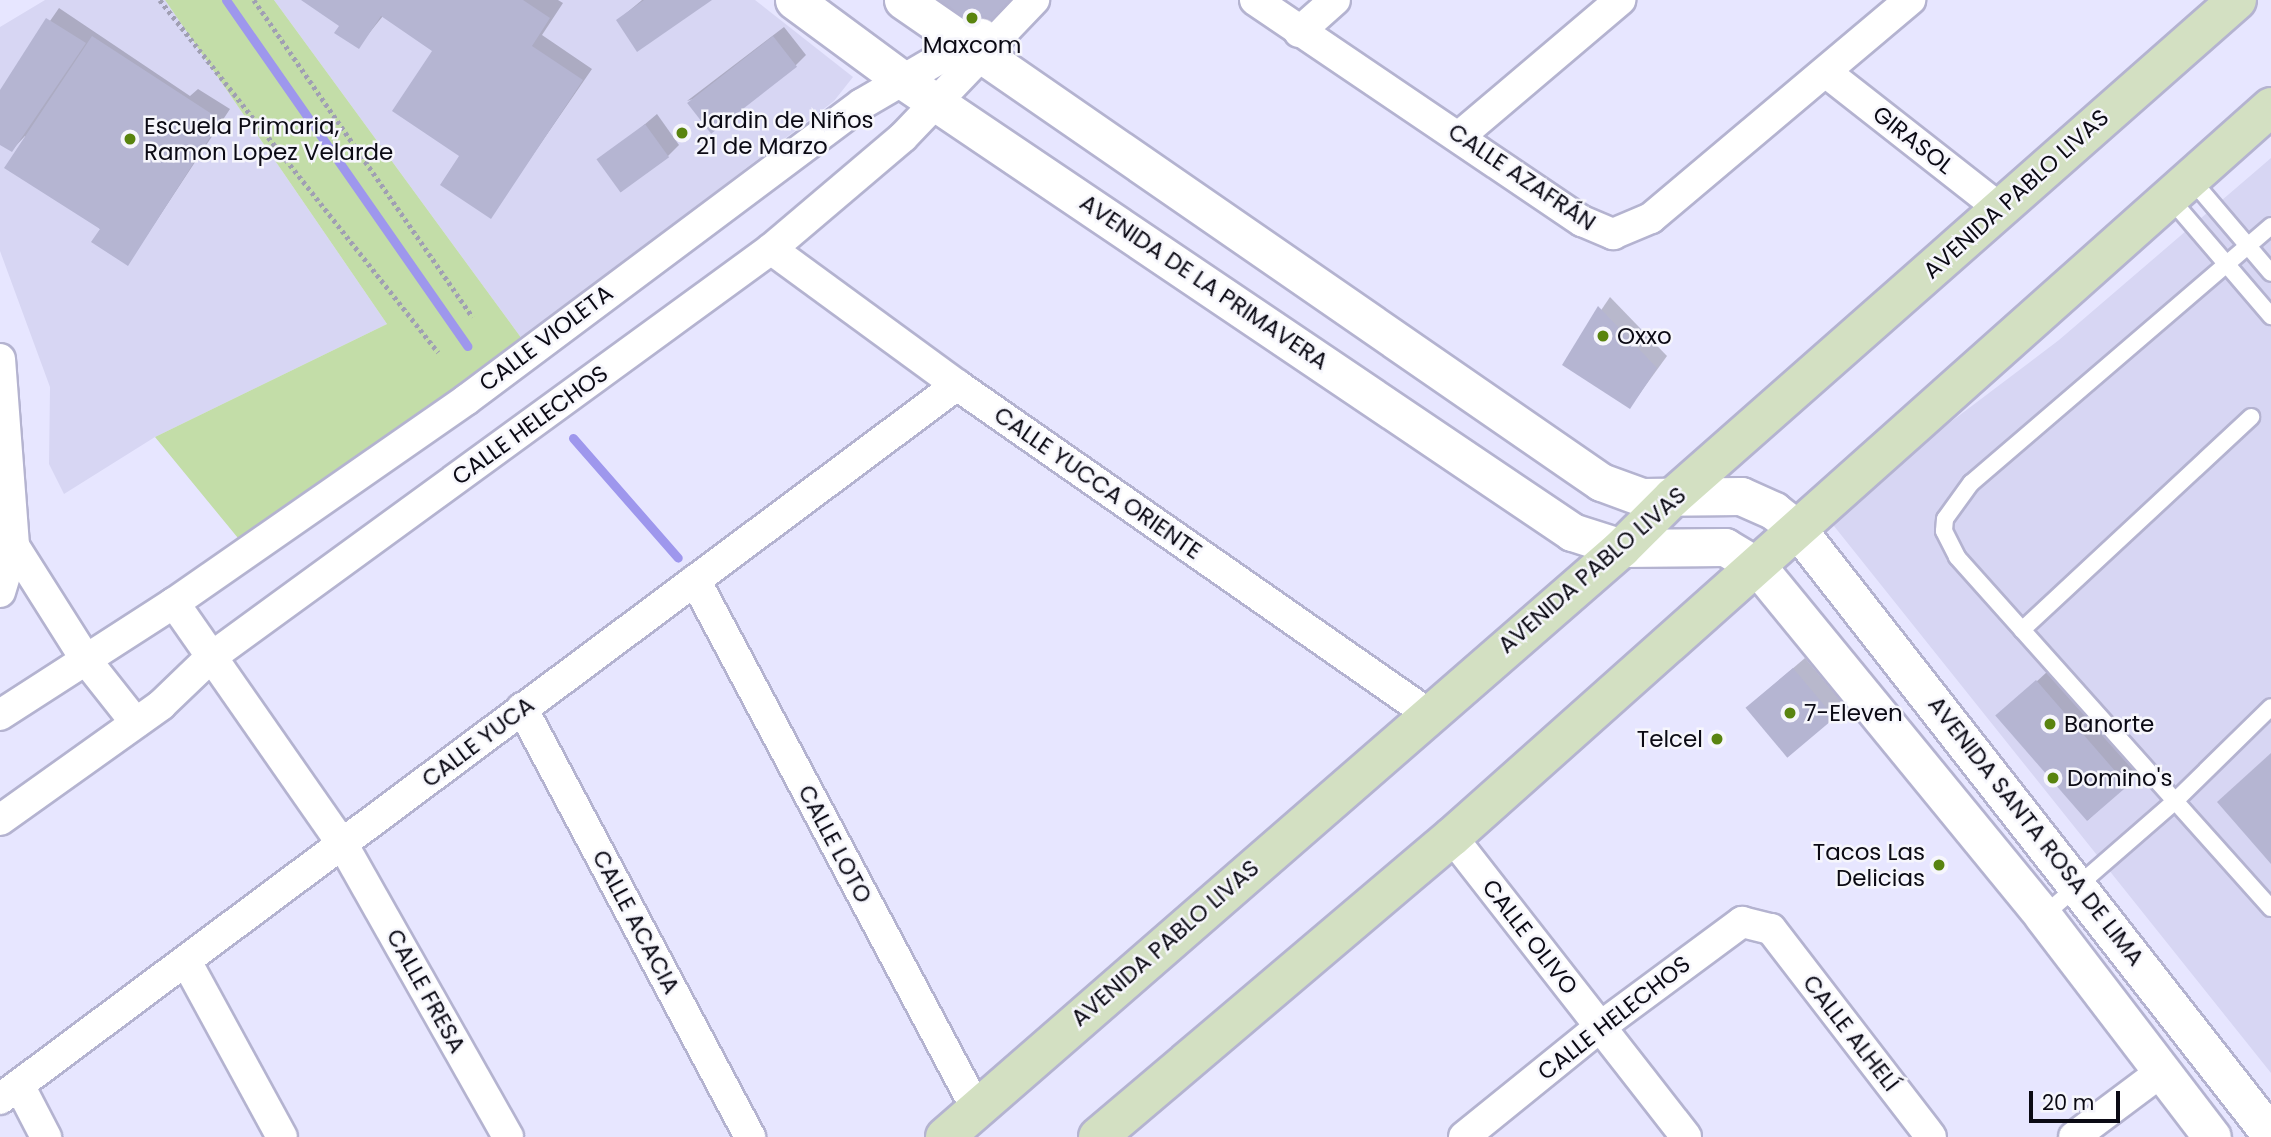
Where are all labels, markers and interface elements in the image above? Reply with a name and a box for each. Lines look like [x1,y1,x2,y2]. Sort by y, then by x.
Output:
marker: Maxcom [962,8,982,28]
place label: Maxcom [923,31,1021,59]
street label: GIRASOL [1867,100,1959,180]
street label: AVENIDA PABLO LIVAS [1918,104,2114,284]
place label: Jardin de Niños 21 de Marzo [696,106,874,160]
place label: Escuela Primaria, Ramon Lopez Velarde [144,112,393,166]
street label: CALLE AZAFRÁN [1443,118,1601,236]
marker: Jardin de Niños 21 de Marzo [674,125,690,141]
marker: Escuela Primaria, Ramon Lopez Velarde [122,131,138,147]
street label: AVENIDA DE LA PRIMAVERA [1075,189,1333,375]
street label: CALLE VIOLETA [474,279,618,397]
place label: Oxxo [1617,322,1672,350]
marker: Oxxo [1595,328,1611,344]
street label: CALLE HELECHOS [447,359,613,491]
street label: CALLE YUCCA ORIENTE [989,401,1207,565]
street label: AVENIDA PABLO LIVAS [1492,481,1692,659]
street label: CALLE YUCA [416,691,540,793]
street label: AVENIDA SANTA ROSA DE LIMA [1922,691,2150,971]
place label: 7-Eleven [1804,699,1903,727]
marker: 7-Eleven [1782,705,1798,721]
place label: Banorte [2064,710,2154,738]
marker: Banorte [2042,716,2058,732]
place label: Telcel [1637,725,1703,753]
marker: Telcel [1709,731,1725,747]
place label: Domino's [2067,764,2172,792]
marker: Domino's [2045,770,2061,786]
street label: CALLE LOTO [792,780,878,908]
place label: Tacos Las Delicias [1813,838,1925,892]
street label: CALLE ACACIA [587,845,685,999]
street label: AVENIDA PABLO LIVAS [1065,854,1265,1032]
marker: Tacos Las Delicias [1931,857,1947,873]
street label: CALLE OLIVO [1477,874,1583,1000]
street label: CALLE FRESA [381,924,471,1058]
street label: CALLE HELECHOS [1532,950,1696,1086]
street label: CALLE ALHELÍ [1797,969,1905,1097]
scale bar [2033,1078,2124,1122]
text: 20 m [2042,1088,2095,1117]

